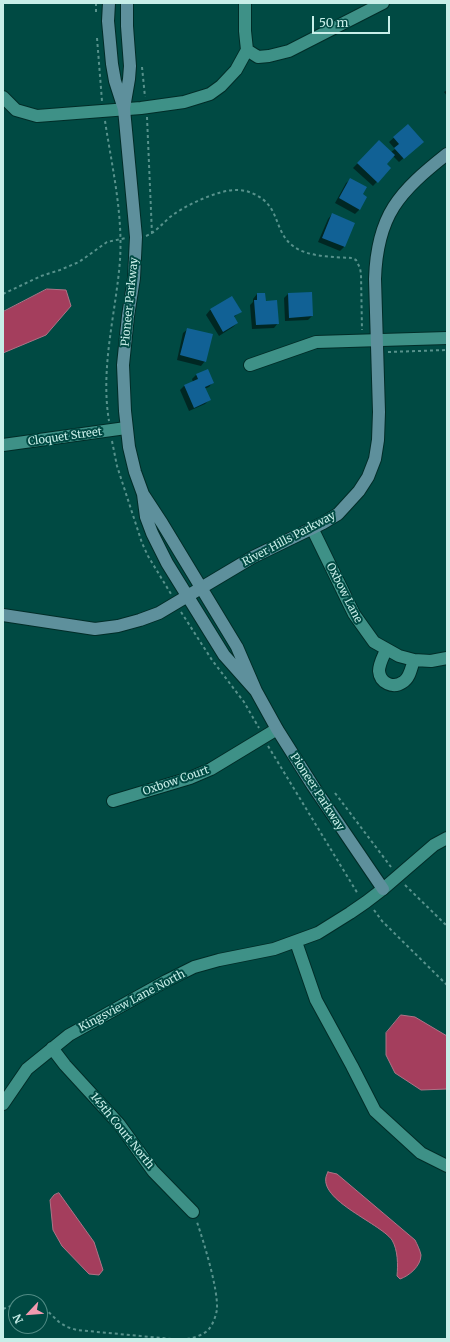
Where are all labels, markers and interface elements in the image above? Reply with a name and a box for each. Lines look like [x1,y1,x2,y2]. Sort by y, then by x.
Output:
scale bar [314,8,392,34]
text: 50 m [319,15,348,30]
street label: Pioneer Parkway [119,257,141,347]
street label: Cloquet Street [27,425,103,449]
street label: River Hills Parkway [240,509,338,569]
street label: Oxbow Lane [323,561,365,625]
street label: Pioneer Parkway [287,751,347,833]
street label: Oxbow Court [141,764,211,798]
street label: Kingsview Lane North [77,967,187,1035]
street label: 145th Court North [87,1090,157,1172]
north arrow [8,1294,48,1334]
text: N [10,1312,26,1326]

